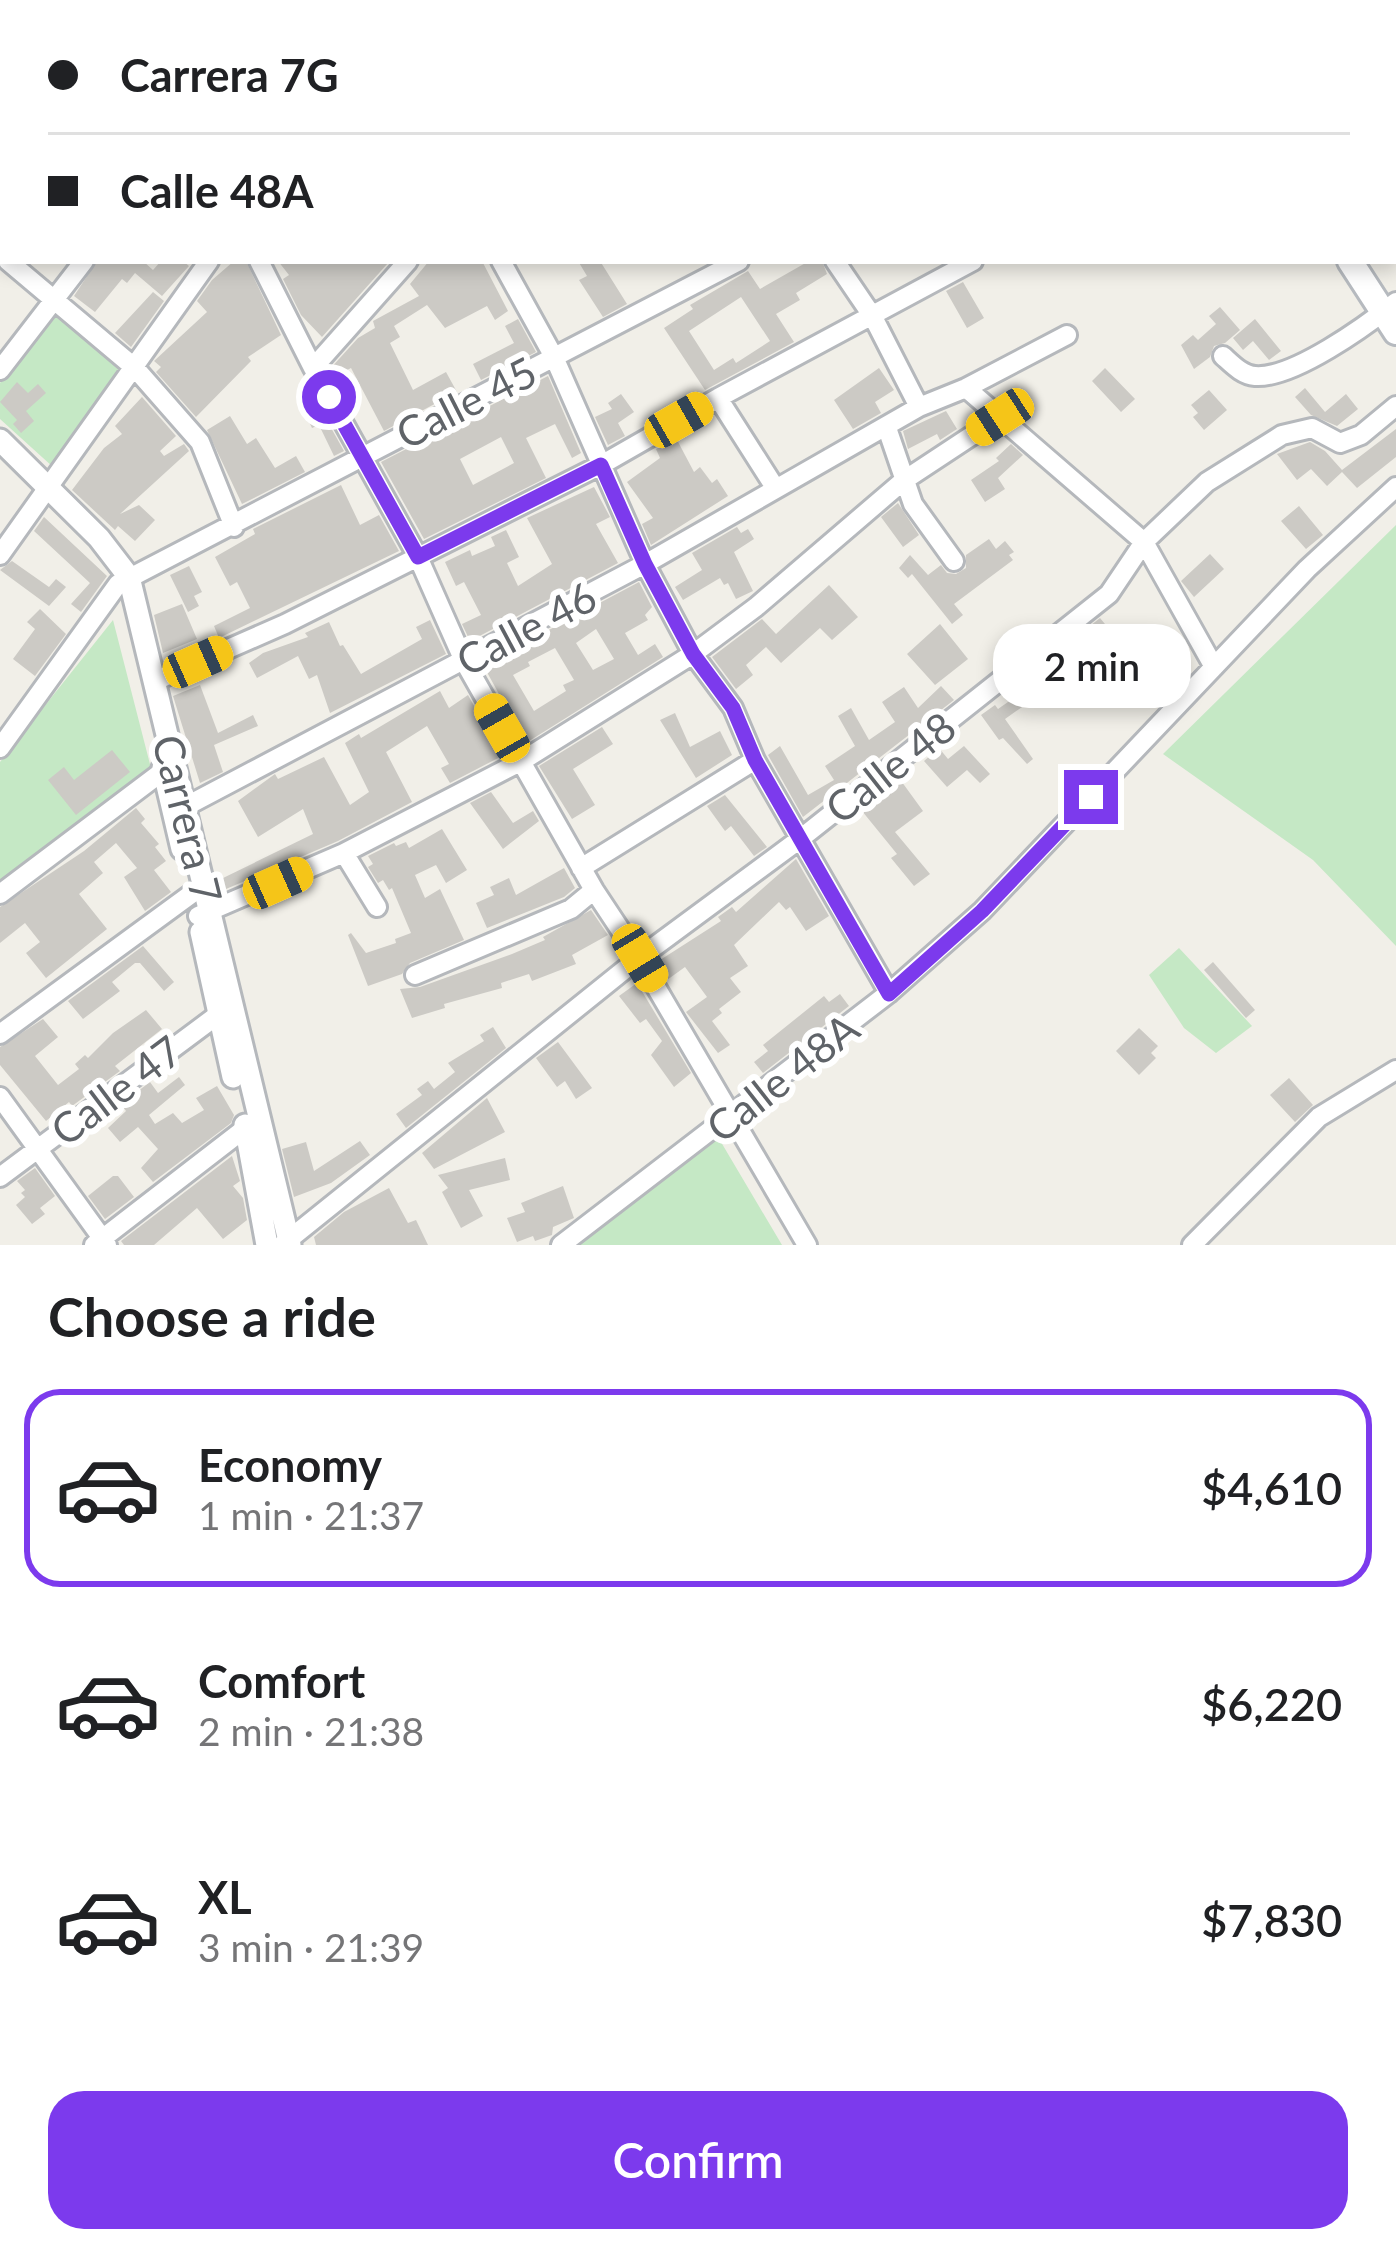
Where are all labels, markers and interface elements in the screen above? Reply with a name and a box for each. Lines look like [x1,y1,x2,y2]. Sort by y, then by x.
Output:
text: Carrera 7G [120,48,339,102]
text: Calle 48A [120,164,313,218]
street label: Calle 45 [388,346,544,458]
route start [302,370,356,424]
car [960,382,1040,452]
car [639,386,719,454]
street label: Calle 46 [448,571,604,685]
callout: 2 min [992,623,1190,707]
car [158,631,238,693]
text: 2 min [1044,643,1140,689]
car [468,688,536,768]
street label: Calle 48 [815,701,965,833]
street label: Carrera 7 [143,730,233,908]
route end [1064,770,1118,824]
car [238,852,318,914]
car [606,918,674,998]
street label: Calle 48A [696,1002,868,1152]
street label: Calle 47 [41,1025,191,1155]
text: Choose a ride [48,1284,376,1349]
icon: car [54,1434,162,1542]
text: Economy [198,1438,382,1492]
text: $4,610 [1201,1461,1342,1515]
text: 1 min · 21:37 [198,1492,424,1538]
icon: car [54,1650,162,1758]
text: Comfort [198,1654,365,1708]
text: $6,220 [1201,1677,1342,1731]
text: 2 min · 21:38 [198,1708,424,1754]
icon: car [54,1866,162,1974]
text: XL [198,1870,252,1924]
text: $7,830 [1201,1893,1342,1947]
text: 3 min · 21:39 [198,1924,424,1970]
button: Confirm [48,2091,1348,2229]

